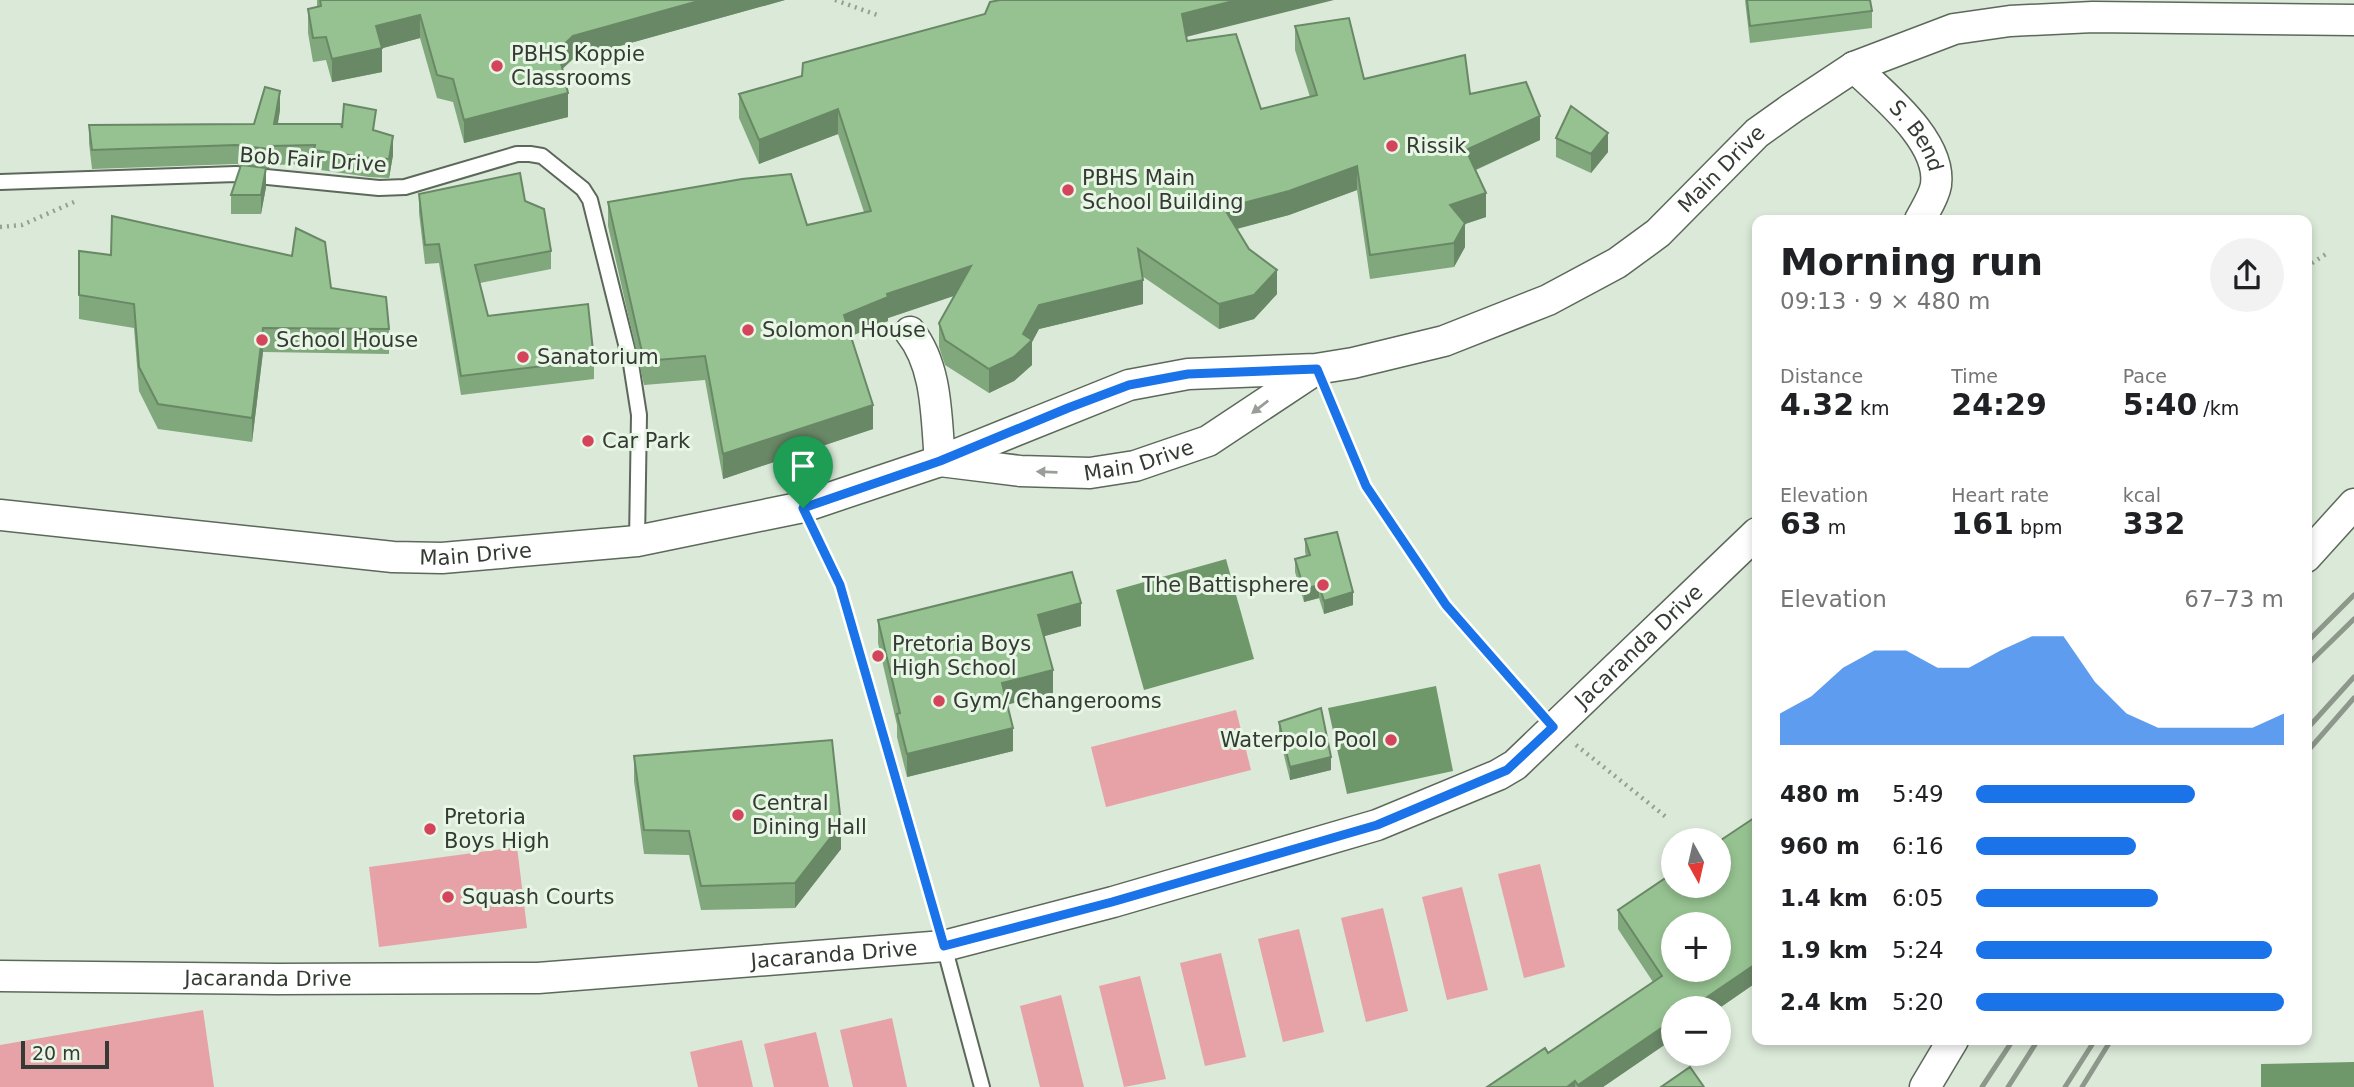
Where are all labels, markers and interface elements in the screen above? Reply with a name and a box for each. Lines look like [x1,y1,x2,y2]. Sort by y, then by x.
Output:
place label: PBHS Koppie Classrooms [511,42,645,90]
marker: PBHS Koppie Classrooms [489,58,505,74]
street label: S. Bend [1884,95,1948,174]
street label: Main Drive [1673,120,1770,217]
place label: Rissik [1406,134,1467,158]
marker: Rissik [1384,138,1400,154]
street label: Bob Fair Drive [239,143,387,177]
place label: PBHS Main School Building [1082,166,1244,214]
marker: PBHS Main School Building [1060,182,1076,198]
button: share [2210,238,2284,312]
text: Morning run [1780,240,2043,284]
text: 09:13 · 9 × 480 m [1780,288,1990,314]
place label: Solomon House [762,318,926,342]
marker: Solomon House [740,322,756,338]
place label: School House [276,328,418,352]
marker: School House [254,332,270,348]
place label: Sanatorium [537,345,659,369]
marker: Sanatorium [515,349,531,365]
text: Distance [1780,365,1863,387]
text: Time [1951,365,1998,387]
text: Pace [2123,365,2167,387]
text: 4.32 [1780,387,1854,422]
text: 24:29 [1951,387,2047,422]
text: 5:40 [2123,387,2197,422]
text: km [1854,397,1890,419]
text: /km [2197,397,2239,419]
one-way arrow [1251,399,1269,414]
place label: Car Park [602,429,691,453]
marker: Car Park [580,433,596,449]
street label: Main Drive [1082,435,1197,486]
pin [773,436,833,508]
icon: arrive [784,447,822,485]
one-way arrow [1036,466,1058,477]
text: Elevation [1780,484,1868,506]
text: Heart rate [1951,484,2049,506]
text: kcal [2123,484,2161,506]
text: 63 [1780,506,1822,541]
text: 161 [1951,506,2014,541]
text: 332 [2123,506,2185,541]
text: m [1822,516,1846,538]
text: bpm [2014,516,2063,538]
street label: Main Drive [419,538,533,570]
place label: The Battisphere [1141,573,1309,597]
marker: The Battisphere [1315,577,1331,593]
street label: Jacaranda Drive [1569,580,1707,714]
text: Elevation [1780,586,1887,612]
text: 67–73 m [2184,586,2284,612]
place label: Pretoria Boys High School [892,632,1031,680]
marker: Pretoria Boys High School [870,648,886,664]
place label: Gym/ Changerooms [953,689,1162,713]
marker: Gym/ Changerooms [931,693,947,709]
place label: Waterpolo Pool [1220,728,1377,752]
marker: Waterpolo Pool [1383,732,1399,748]
text: 480 m [1780,781,1860,807]
text: 5:49 [1892,781,1944,807]
place label: Central Dining Hall [752,791,867,839]
place label: Pretoria Boys High [444,805,550,853]
marker: Central Dining Hall [730,807,746,823]
marker: Pretoria Boys High [422,821,438,837]
north arrow [1661,828,1731,898]
map controls [1661,828,1731,1066]
text: 960 m [1780,833,1860,859]
text: 6:16 [1892,833,1944,859]
place label: Squash Courts [462,885,614,909]
text: 1.4 km [1780,885,1868,911]
text: 6:05 [1892,885,1944,911]
marker: Squash Courts [440,889,456,905]
button: + [1661,912,1731,982]
street label: Jacaranda Drive [748,936,918,973]
text: 1.9 km [1780,937,1868,963]
text: 5:24 [1892,937,1944,963]
street label: Jacaranda Drive [182,966,352,991]
text: 2.4 km [1780,989,1868,1015]
text: 5:20 [1892,989,1944,1015]
button: − [1661,996,1731,1066]
scale bar [21,1038,108,1070]
text: 20 m [32,1042,81,1064]

